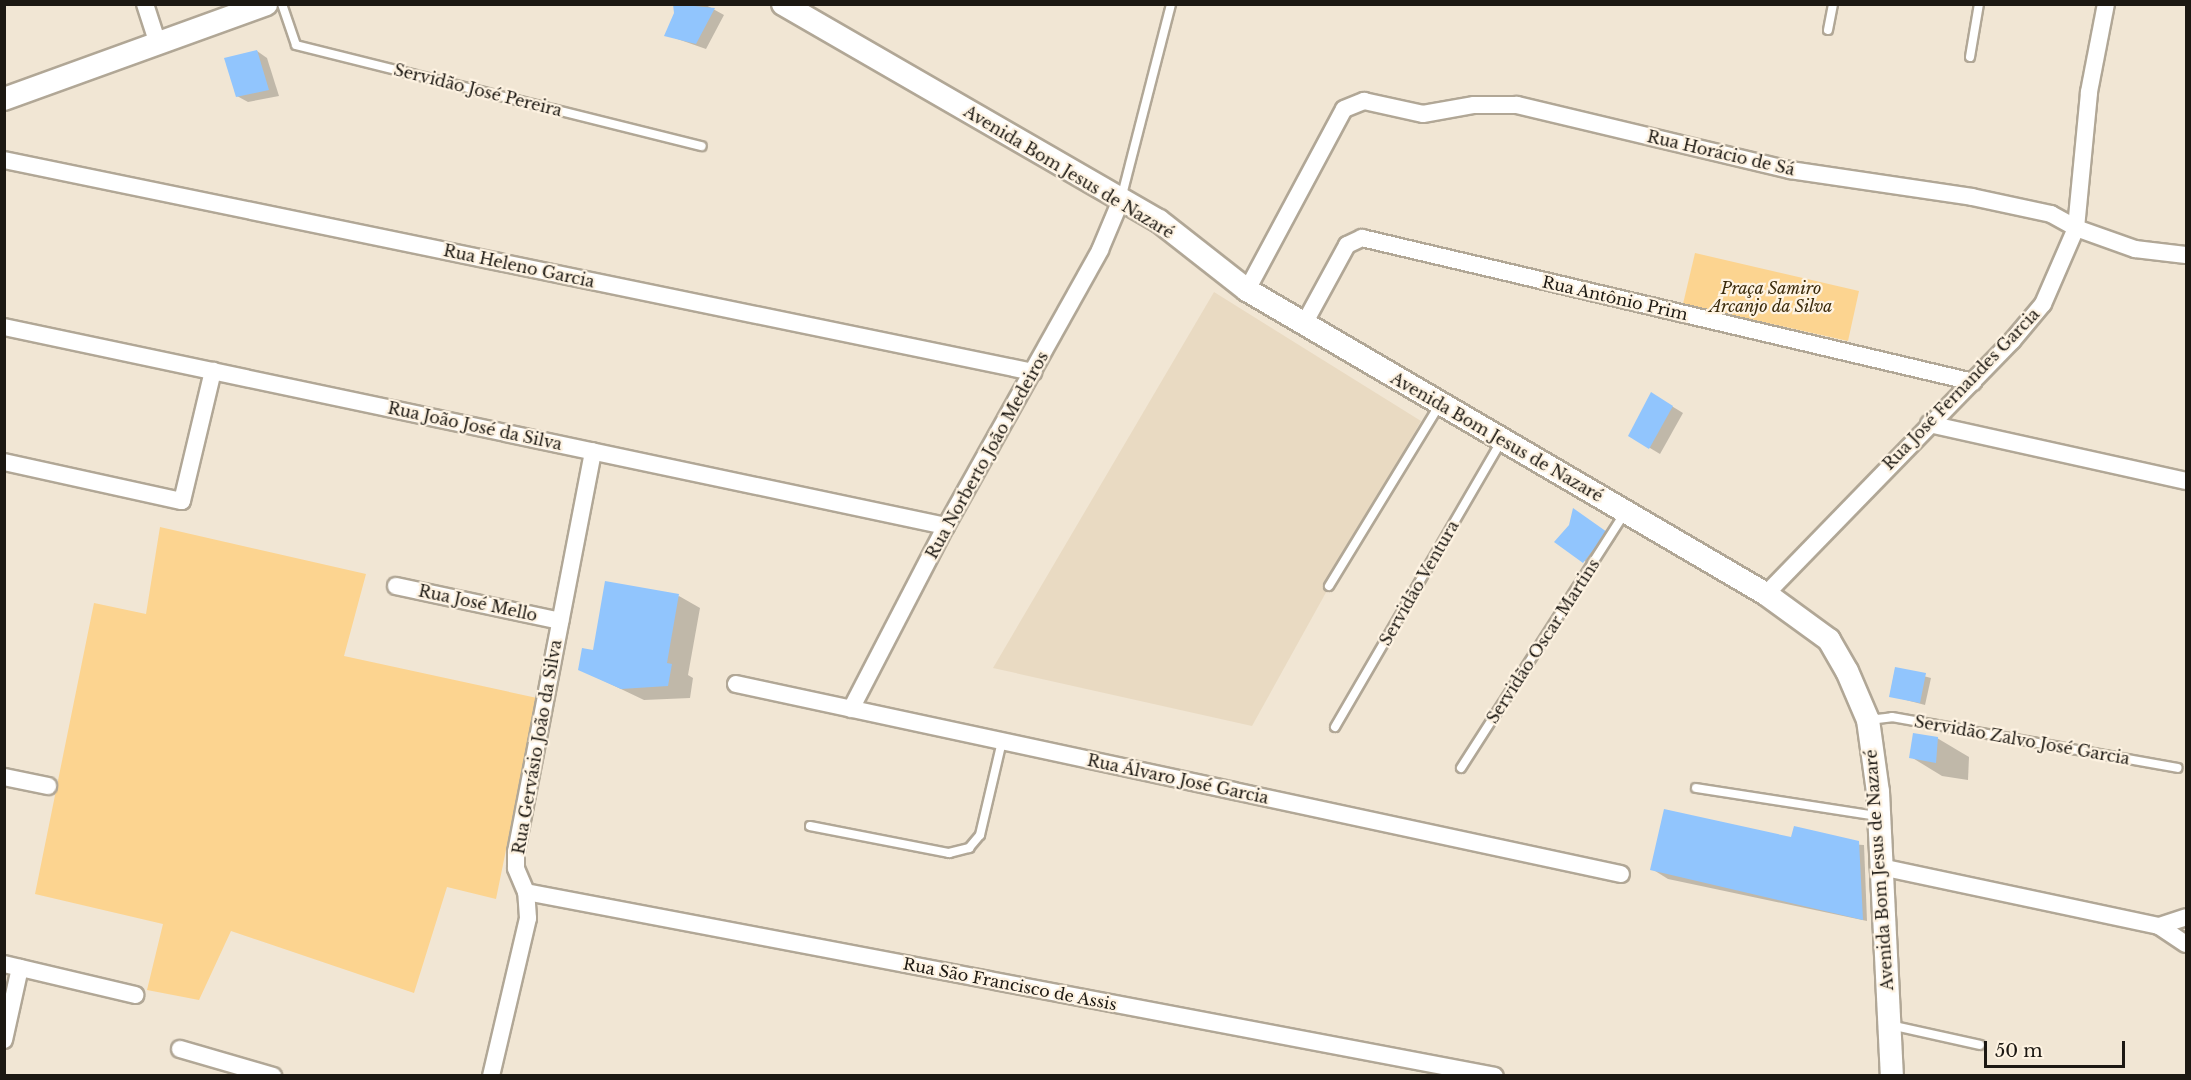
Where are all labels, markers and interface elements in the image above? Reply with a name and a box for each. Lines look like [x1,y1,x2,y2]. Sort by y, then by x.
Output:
street label: Servidão José Pereira [392,60,564,120]
street label: Avenida Bom Jesus de Nazaré [960,101,1178,243]
street label: Rua Horácio de Sá [1645,127,1797,179]
street label: Rua Heleno Garcia [442,241,596,291]
street label: Rua Antônio Prim [1540,272,1690,324]
park label: Praça Samiro Arcanjo da Silva [1709,278,1833,316]
street label: Rua José Fernandes Garcia [1879,304,2043,474]
street label: Rua Norberto João Medeiros [922,348,1052,562]
street label: Avenida Bom Jesus de Nazaré [1387,368,1607,506]
street label: Rua João José da Silva [386,398,564,454]
street label: Servidão Ventura [1375,517,1463,649]
street label: Servidão Oscar Martins [1482,555,1604,727]
street label: Rua José Mello [417,581,539,625]
street label: Rua Gervásio João da Silva [509,638,565,856]
street label: Servidão Zalvo José Garcia [1913,712,2131,768]
street label: Avenida Bom Jesus de Nazaré [1861,749,1897,991]
street label: Rua Álvaro José Garcia [1085,750,1271,808]
street label: Rua São Francisco de Assis [901,954,1119,1014]
scale bar [1987,1029,2128,1067]
text: 50 m [1995,1040,2043,1062]

